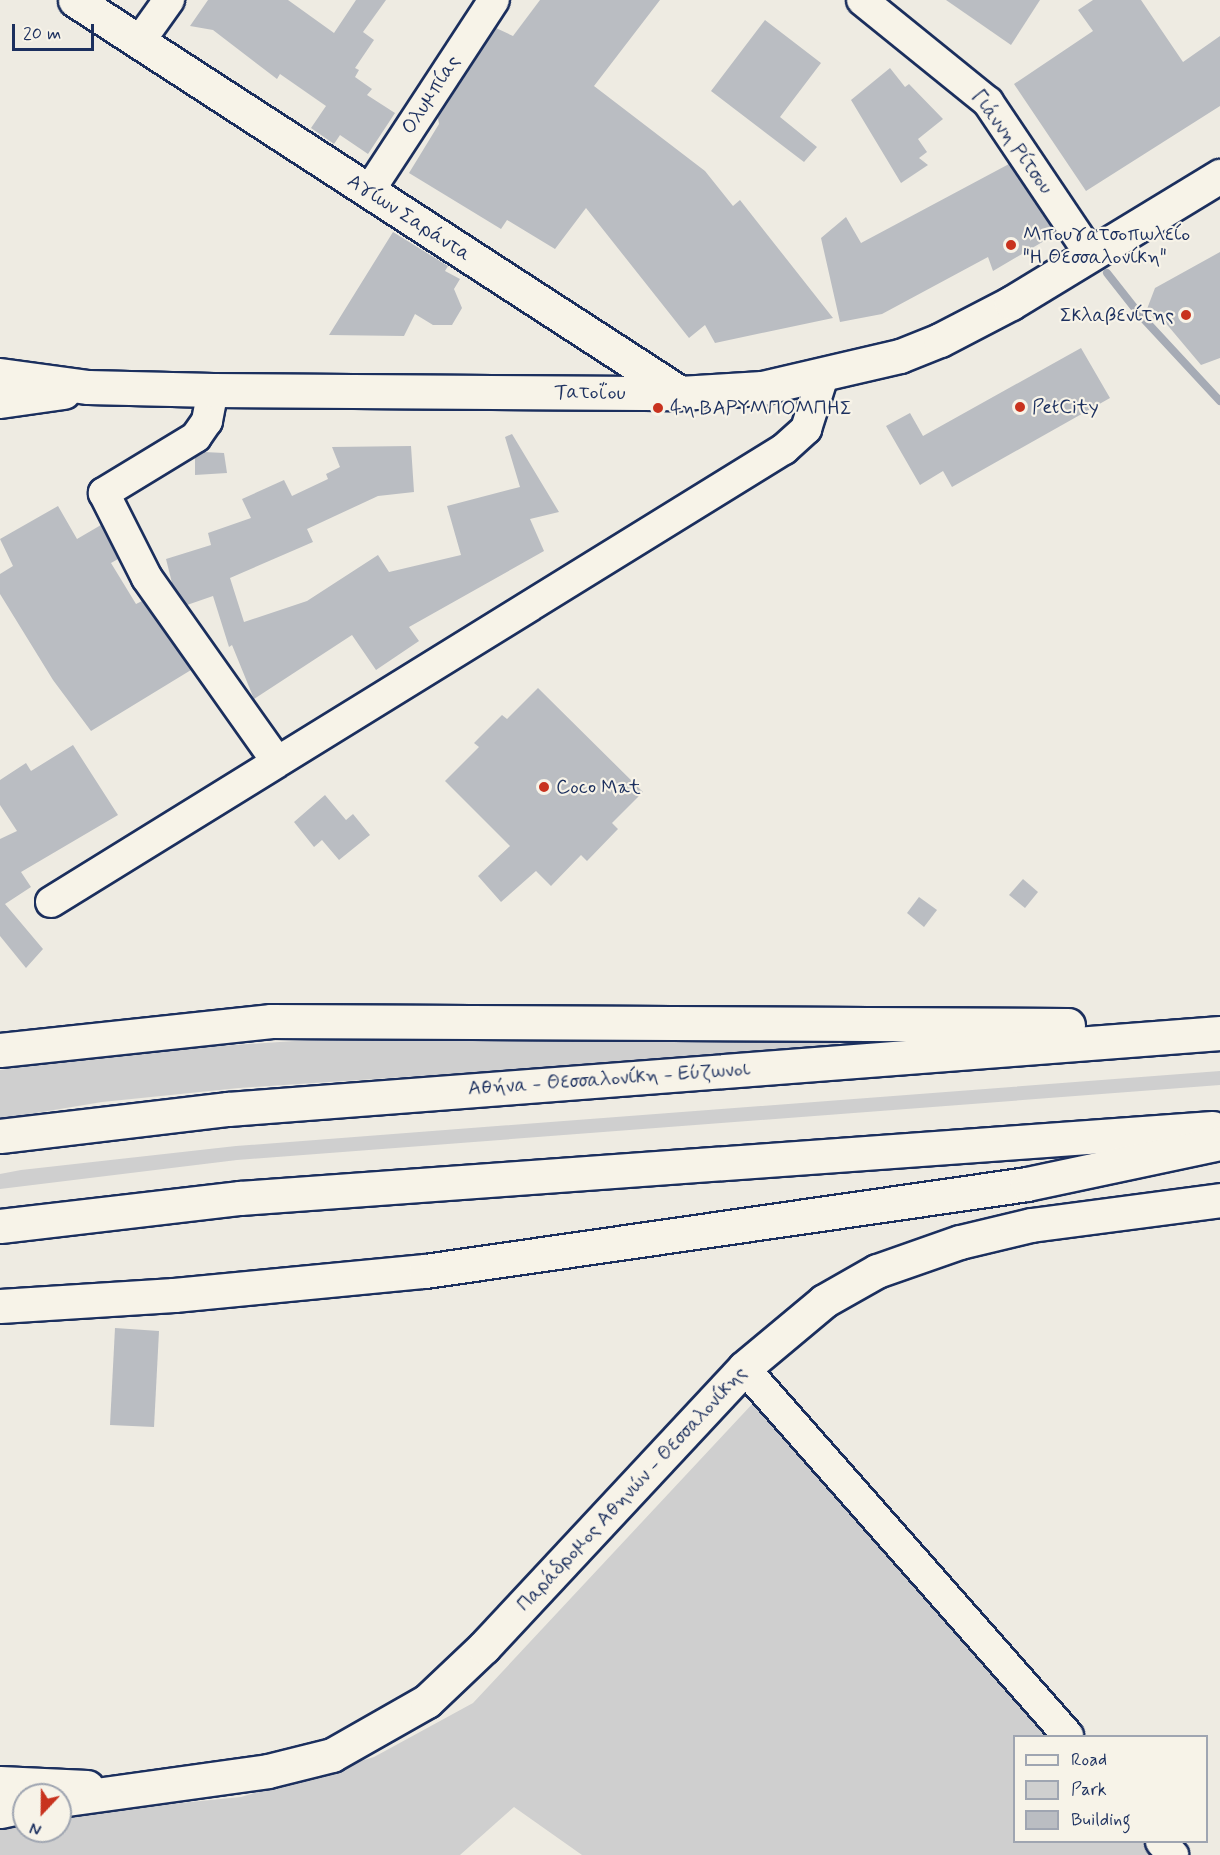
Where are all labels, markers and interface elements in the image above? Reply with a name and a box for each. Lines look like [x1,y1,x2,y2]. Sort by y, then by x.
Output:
scale bar [15,12,98,50]
text: 20 m [23,22,61,46]
street label: Ολυμπίας [397,51,465,139]
street label: Γιάννη Ρίτσου [966,85,1058,199]
street label: Αγίων Σαράντα [343,169,475,267]
place label: Μπουγατσοπωλείο "Η Θεσσαλονίκη" [1023,222,1190,269]
marker: Μπουγατσοπωλείο "Η Θεσσαλονίκη" [1004,238,1018,252]
place label: Σκλαβενίτης [1060,303,1174,327]
marker: Σκλαβενίτης [1179,308,1193,322]
street label: Τατοΐου [554,380,626,406]
place label: PetCity [1032,395,1099,419]
place label: 4η ΒΑΡΥΜΠΟΜΠΗΣ [670,396,852,420]
marker: PetCity [1013,400,1027,414]
marker: 4η ΒΑΡΥΜΠΟΜΠΗΣ [651,401,665,415]
place label: Coco Mat [556,775,636,799]
marker: Coco Mat [537,780,551,794]
street label: Αθήνα - Θεσσαλονίκη - Εύζωνοι [467,1057,751,1101]
street label: Παράδρομος Αθηνών - Θεσσαλονίκης [512,1362,752,1616]
legend [1013,1735,1208,1843]
text: Road [1071,1748,1107,1772]
text: Park [1071,1778,1107,1802]
north arrow [12,1783,72,1843]
text: Building [1071,1808,1131,1832]
text: N [27,1817,45,1840]

